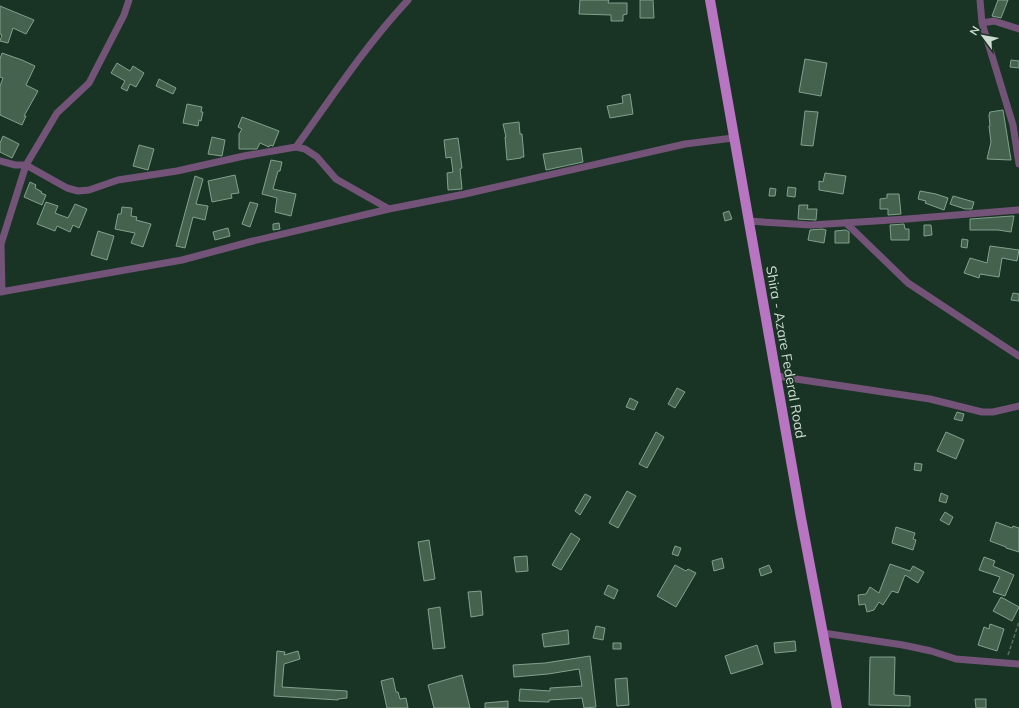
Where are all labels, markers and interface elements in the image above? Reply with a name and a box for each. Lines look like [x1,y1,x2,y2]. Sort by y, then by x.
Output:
north arrow [963,16,1003,56]
text: N [966,23,983,38]
street label: Shira - Azare Federal Road [762,264,810,440]

